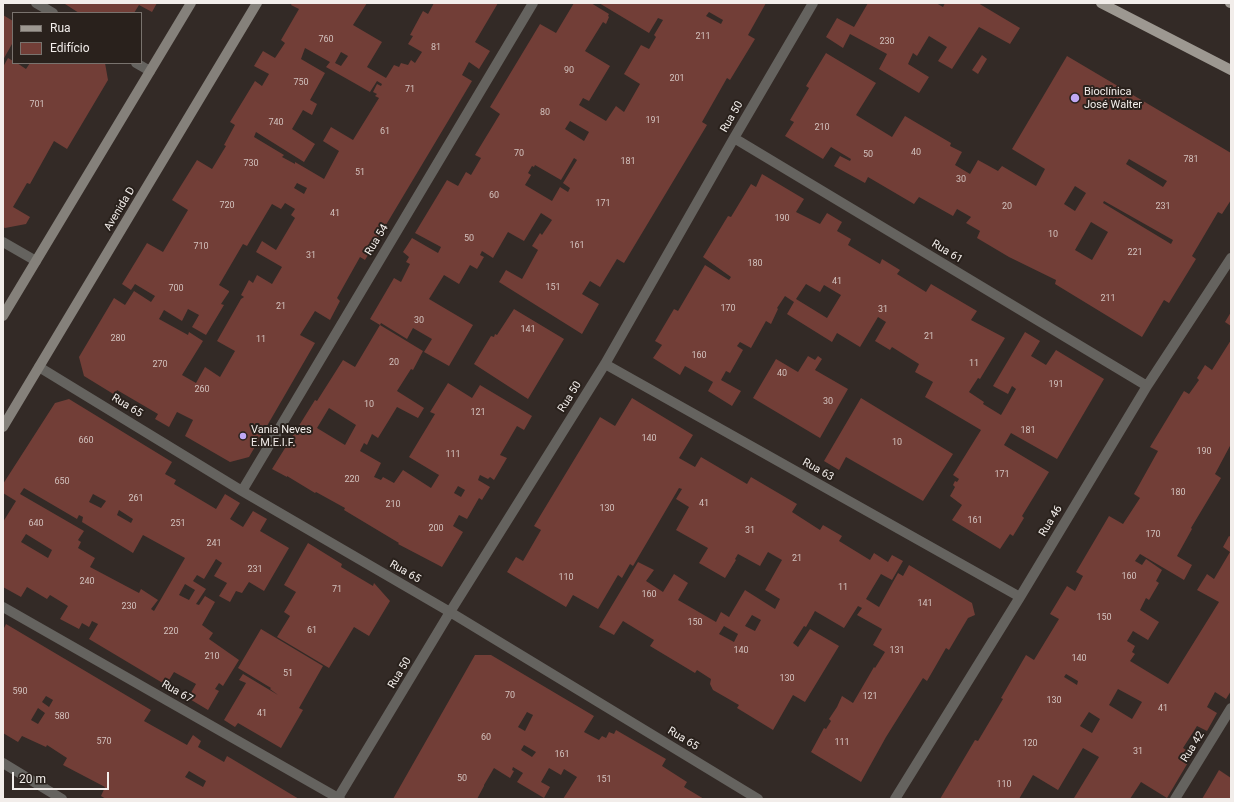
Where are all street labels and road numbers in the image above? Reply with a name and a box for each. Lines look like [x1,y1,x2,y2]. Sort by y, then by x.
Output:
street label: Rua 50 [718,99,746,135]
street label: Avenida D [102,185,138,233]
street label: Rua 54 [363,222,391,258]
street label: Rua 61 [929,238,965,266]
street label: Rua 50 [555,379,585,415]
street label: Rua 65 [109,392,145,420]
street label: Rua 63 [800,456,836,484]
street label: Rua 46 [1037,503,1065,539]
street label: Rua 65 [387,558,423,586]
street label: Rua 50 [386,655,414,691]
street label: Rua 67 [159,678,195,706]
street label: Rua 65 [665,725,701,753]
street label: Rua 42 [1178,729,1208,765]

